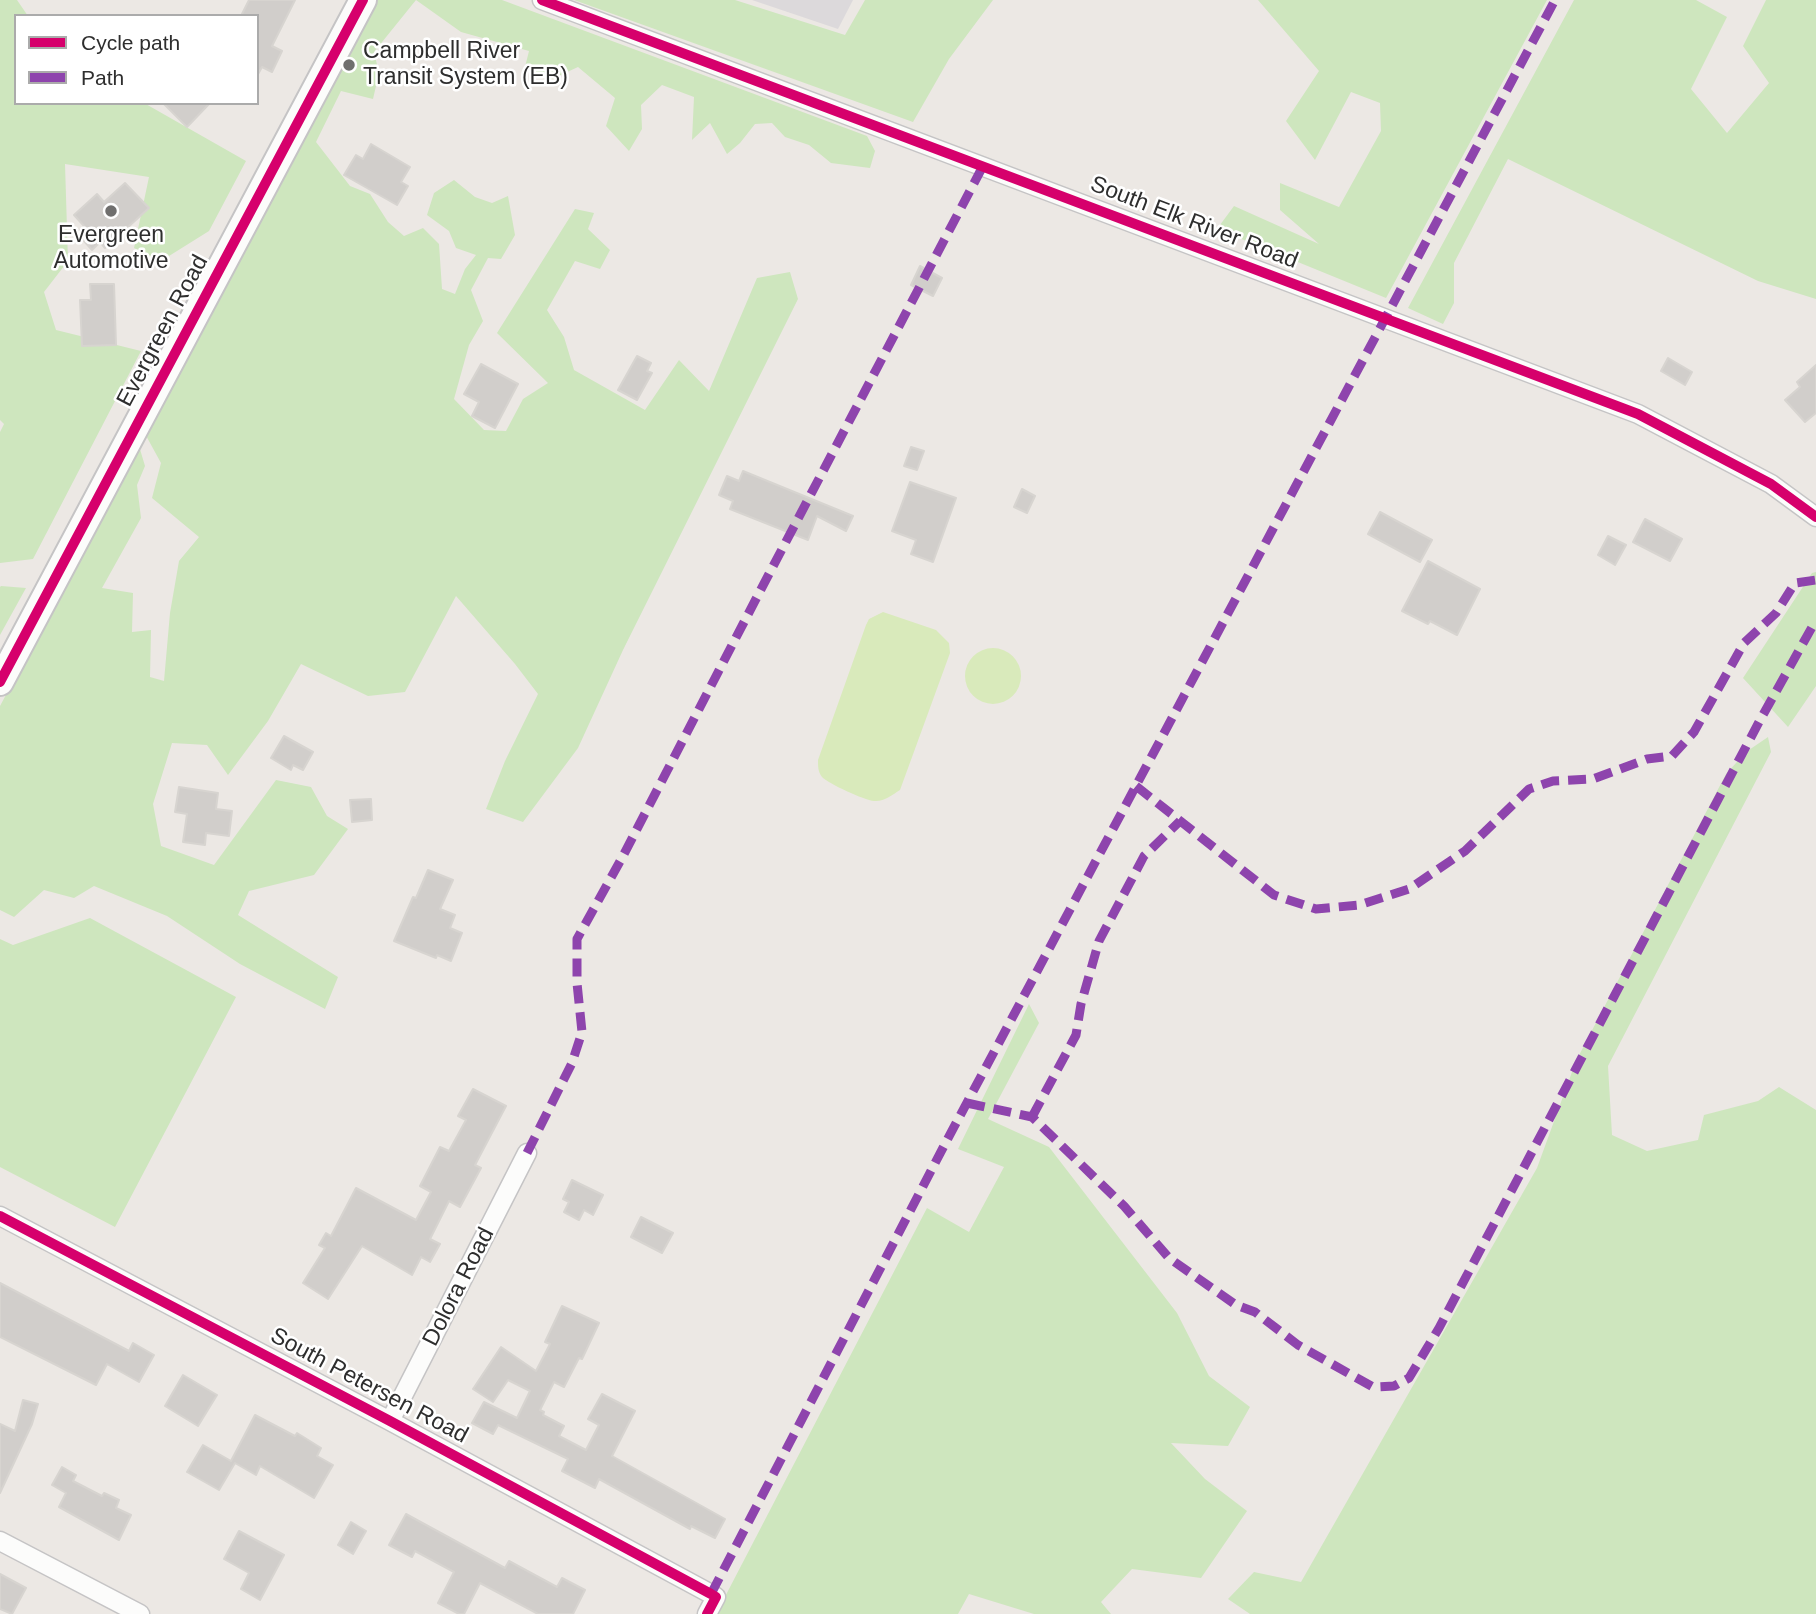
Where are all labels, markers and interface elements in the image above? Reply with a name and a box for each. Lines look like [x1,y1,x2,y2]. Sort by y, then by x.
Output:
legend [14,14,259,105]
text: Cycle path [81,31,180,54]
place label: Campbell River Transit System (EB) [363,38,568,92]
marker: Campbell River Transit System (EB) [341,57,357,73]
text: Path [81,66,124,89]
street label: South Elk River Road [1086,171,1302,275]
marker: Evergreen Automotive [103,203,119,219]
place label: Evergreen Automotive [53,222,169,276]
street label: Evergreen Road [111,251,215,411]
street label: Dolora Road [417,1223,501,1351]
street label: South Petersen Road [265,1322,473,1450]

